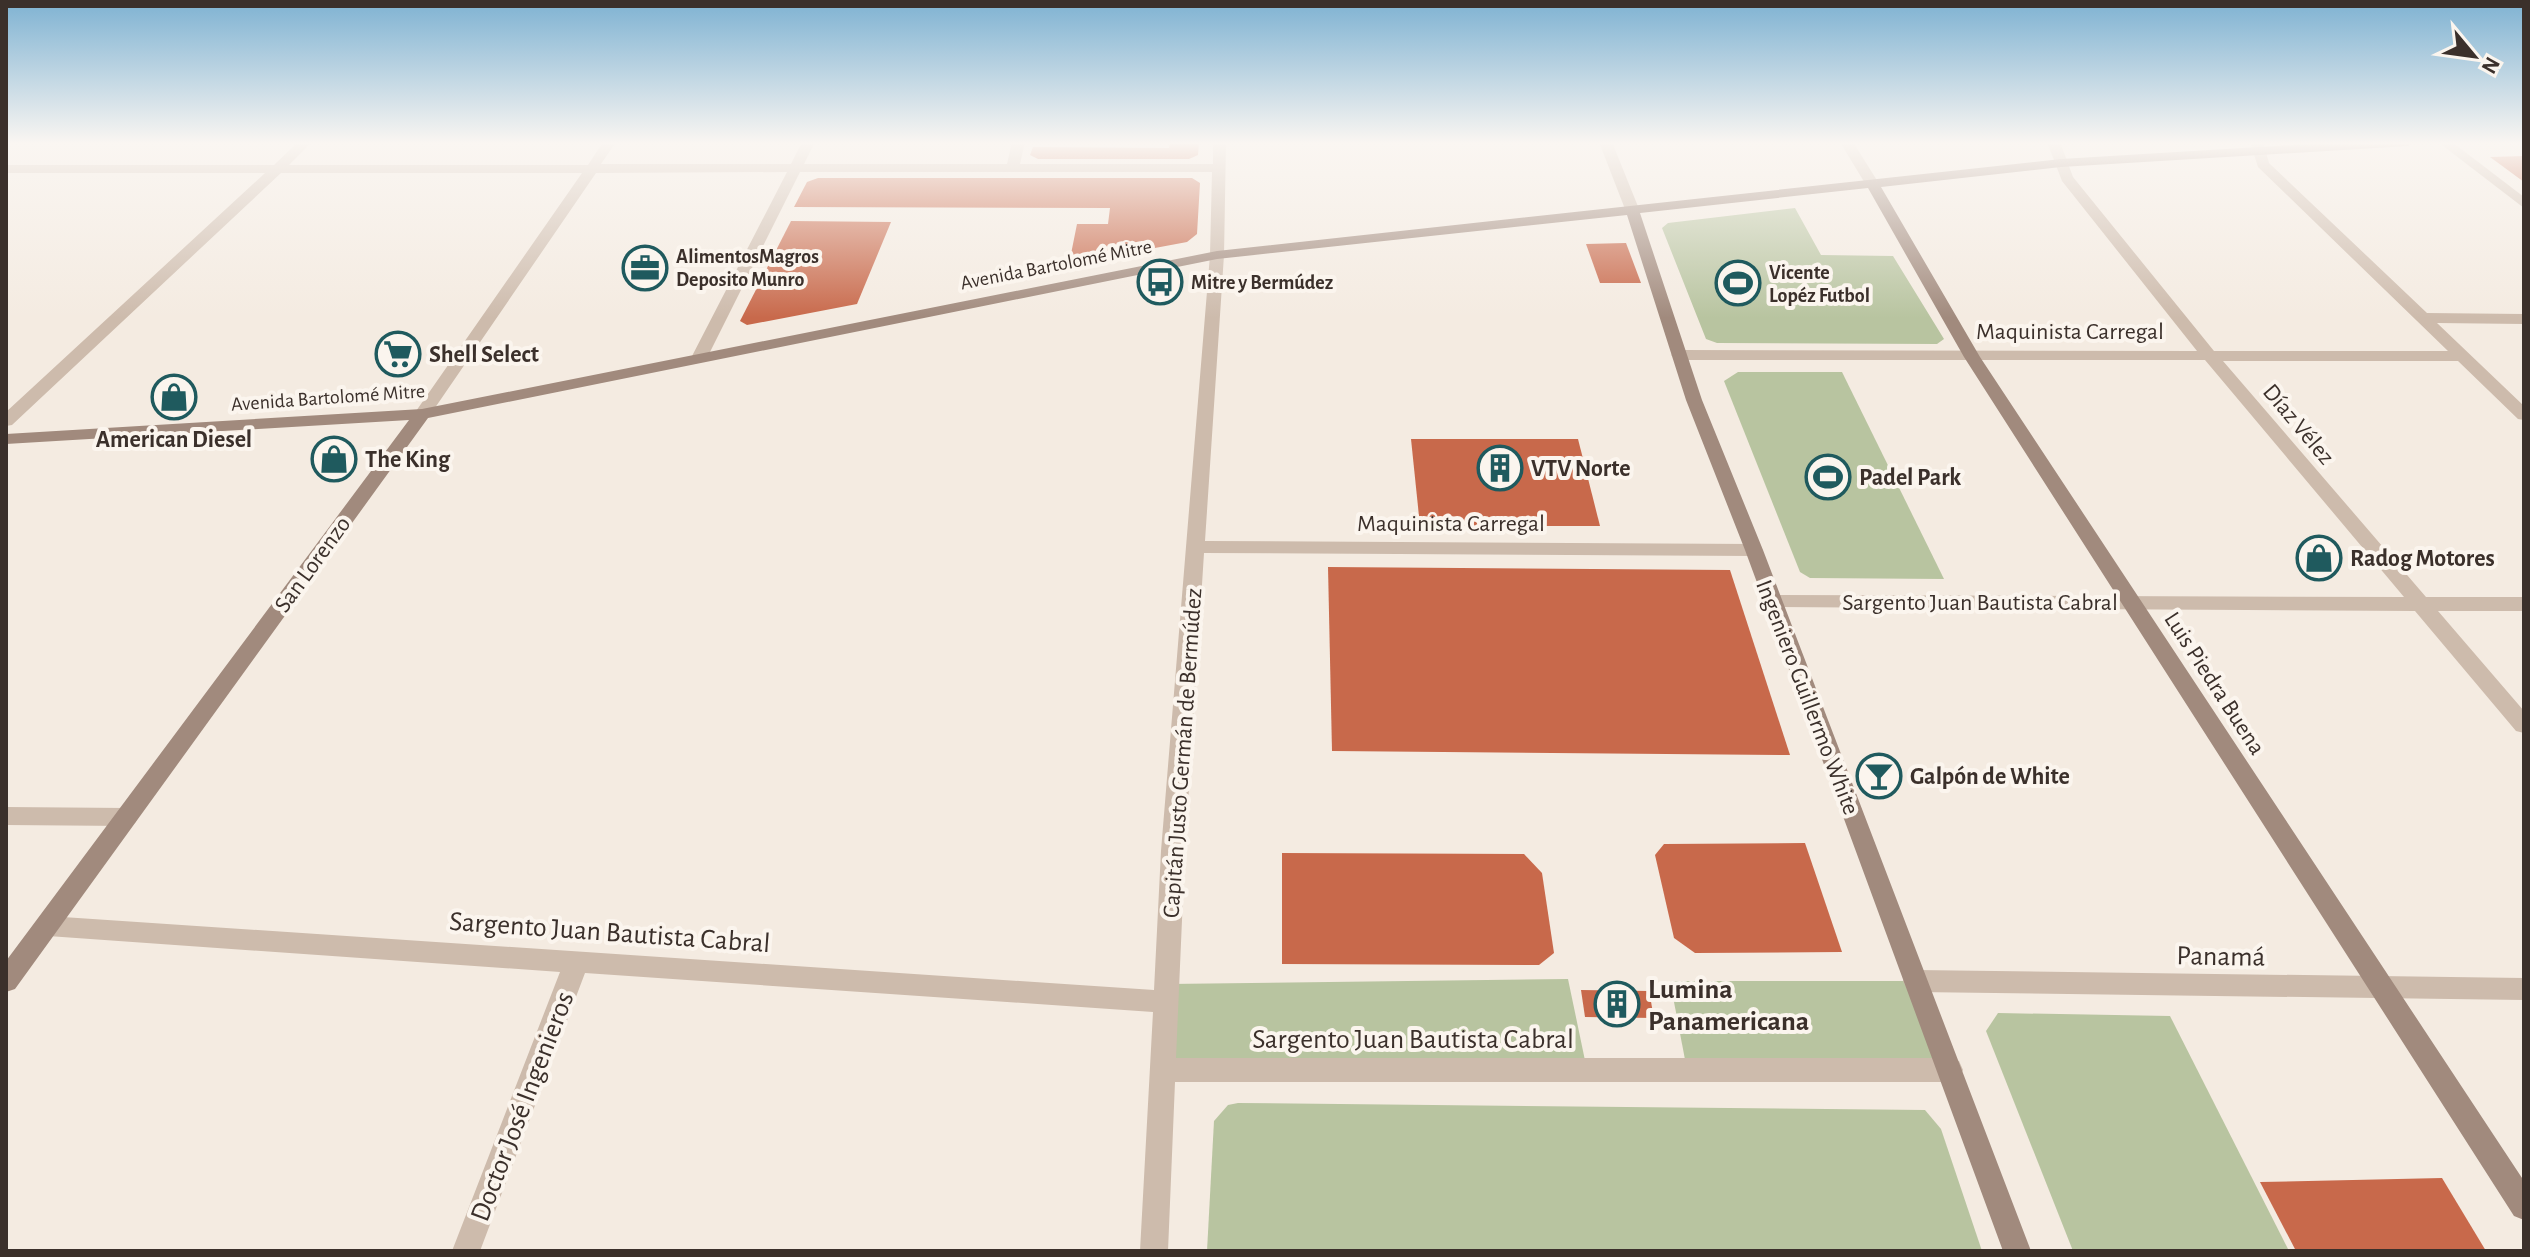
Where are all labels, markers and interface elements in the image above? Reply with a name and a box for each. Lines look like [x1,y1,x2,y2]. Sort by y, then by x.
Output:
north arrow [2434,16,2514,96]
text: N [2477,53,2504,77]
street label: Avenida Bartolomé Mitre [959,237,1154,293]
office icon: AlimentosMagros Deposito Munro [621,244,669,292]
place label: AlimentosMagros Deposito Munro [676,247,819,290]
bus stop icon: Mitre y Bermúdez [1136,258,1184,306]
sports icon: Vicente Lopéz Futbol [1714,259,1762,307]
place label: Vicente Lopéz Futbol [1769,263,1870,306]
place label: Mitre y Bermúdez [1191,273,1333,293]
street label: Maquinista Carregal [1976,320,2164,344]
supermarket icon: Shell Select [374,330,422,378]
place label: Shell Select [429,343,539,367]
shop icon: American Diesel [150,373,198,421]
street label: Díaz Vélez [2258,380,2339,469]
street label: Avenida Bartolomé Mitre [230,381,426,415]
place label: American Diesel [96,428,252,452]
shop icon: The King [310,435,358,483]
building icon: VTV Norte [1476,444,1524,492]
place label: The King [365,448,451,472]
sports icon: Padel Park [1804,453,1852,501]
place label: VTV Norte [1531,457,1631,481]
place label: Padel Park [1859,466,1961,490]
street label: San Lorenzo [270,512,355,617]
street label: Maquinista Carregal [1357,512,1545,536]
shop icon: Radog Motores [2295,534,2343,582]
place label: Radog Motores [2350,547,2495,571]
street label: Ingeniero Guillermo White [1751,577,1863,818]
street label: Capitán Justo Germán de Bermúdez [1159,587,1207,919]
street label: Sargento Juan Bautista Cabral [1842,591,2118,615]
street label: Luis Piedra Buena [2159,608,2269,759]
bar icon: Galpón de White [1855,752,1903,800]
place label: Galpón de White [1910,765,2070,789]
street label: Sargento Juan Bautista Cabral [448,908,771,958]
street label: Panamá [2176,942,2266,972]
place label: Lumina Panamericana [1648,976,1809,1036]
building icon: Lumina Panamericana [1593,980,1641,1028]
street label: Doctor José Ingenieros [466,988,580,1225]
street label: Sargento Juan Bautista Cabral [1252,1026,1574,1054]

